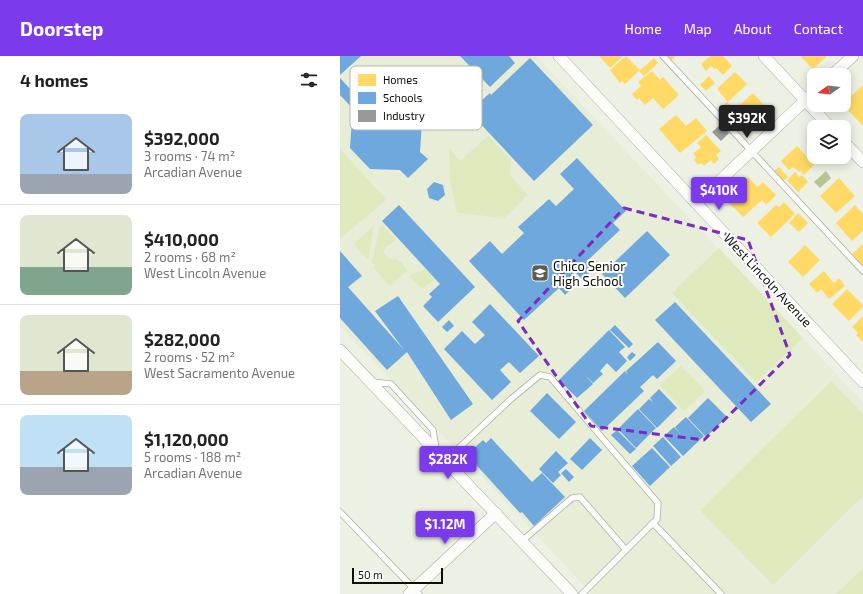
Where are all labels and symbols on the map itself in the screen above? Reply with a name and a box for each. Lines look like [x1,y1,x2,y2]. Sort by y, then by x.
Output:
legend [350,66,482,130]
north arrow [807,68,851,112]
text: Homes [383,73,418,86]
text: Schools [383,91,423,104]
pin: $392K [719,105,775,139]
text: Industry [383,109,425,122]
pin: $410K [691,177,747,211]
street label: West Lincoln Avenue [720,230,816,330]
place label: Chico Senior High School [553,258,625,289]
school or university icon: Chico Senior High School [530,263,550,283]
pin: $282K [420,446,476,480]
pin: $1.12M [412,511,478,545]
scale bar [352,566,443,585]

